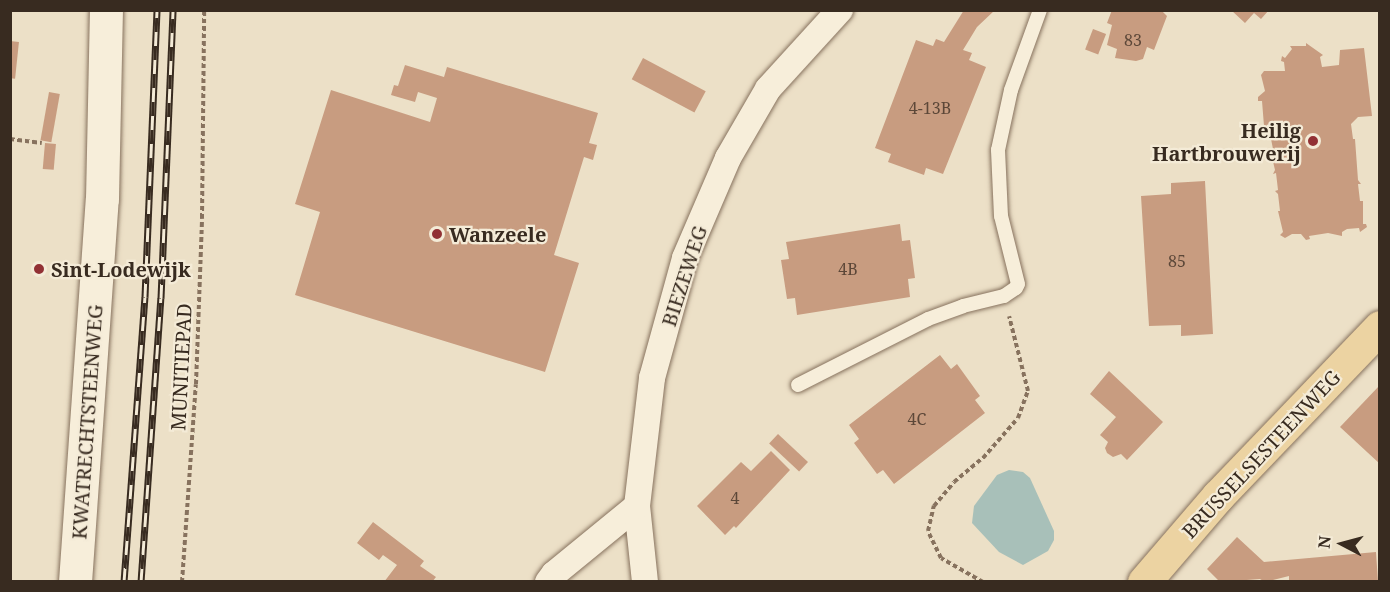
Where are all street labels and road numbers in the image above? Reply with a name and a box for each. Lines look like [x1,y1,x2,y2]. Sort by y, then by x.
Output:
street label: BIEZEWEG [656,223,712,329]
street label: MUNITIEPAD [166,303,196,431]
street label: KWATRECHTSTEENWEG [67,304,107,540]
street label: BRUSSELSESTEENWEG [1177,365,1345,543]

